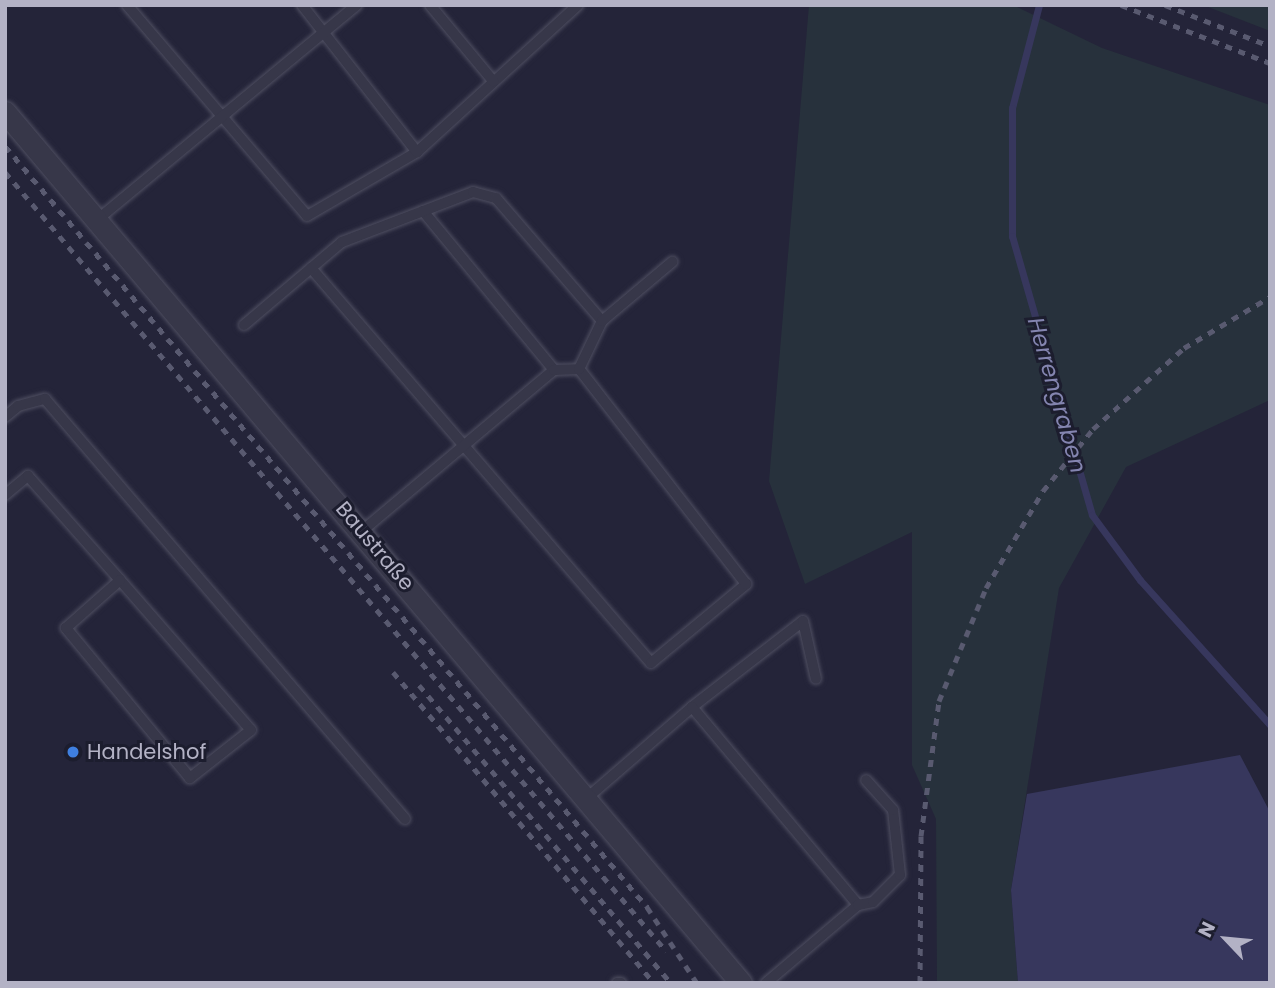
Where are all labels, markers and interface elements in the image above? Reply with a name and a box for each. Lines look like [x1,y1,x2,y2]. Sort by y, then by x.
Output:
water label: Herrengraben [1022,314,1092,476]
street label: Baustraße [330,496,420,596]
place label: Handelshof [87,739,206,765]
marker: Handelshof [65,744,81,760]
north arrow [1191,904,1261,974]
text: N [1191,917,1222,942]

